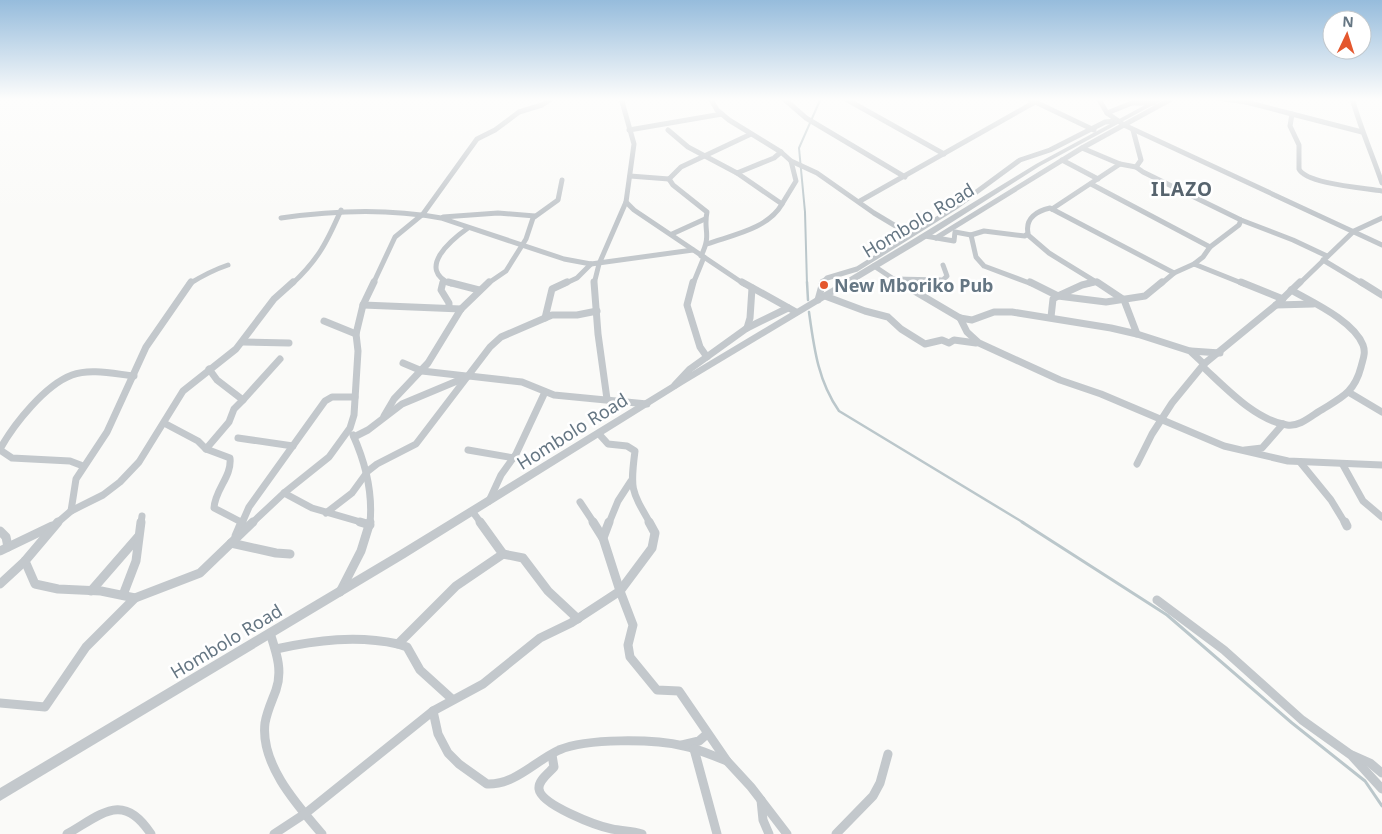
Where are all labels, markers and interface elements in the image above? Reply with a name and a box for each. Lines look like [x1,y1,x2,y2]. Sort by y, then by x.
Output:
north arrow [1322,10,1372,60]
text: N [1342,12,1354,31]
district label: ILAZO [1151,176,1213,202]
street label: Hombolo Road [858,177,978,263]
place label: New Mboriko Pub [834,273,993,297]
marker: New Mboriko Pub [818,279,830,291]
street label: Hombolo Road [512,387,632,475]
street label: Hombolo Road [166,598,286,684]

